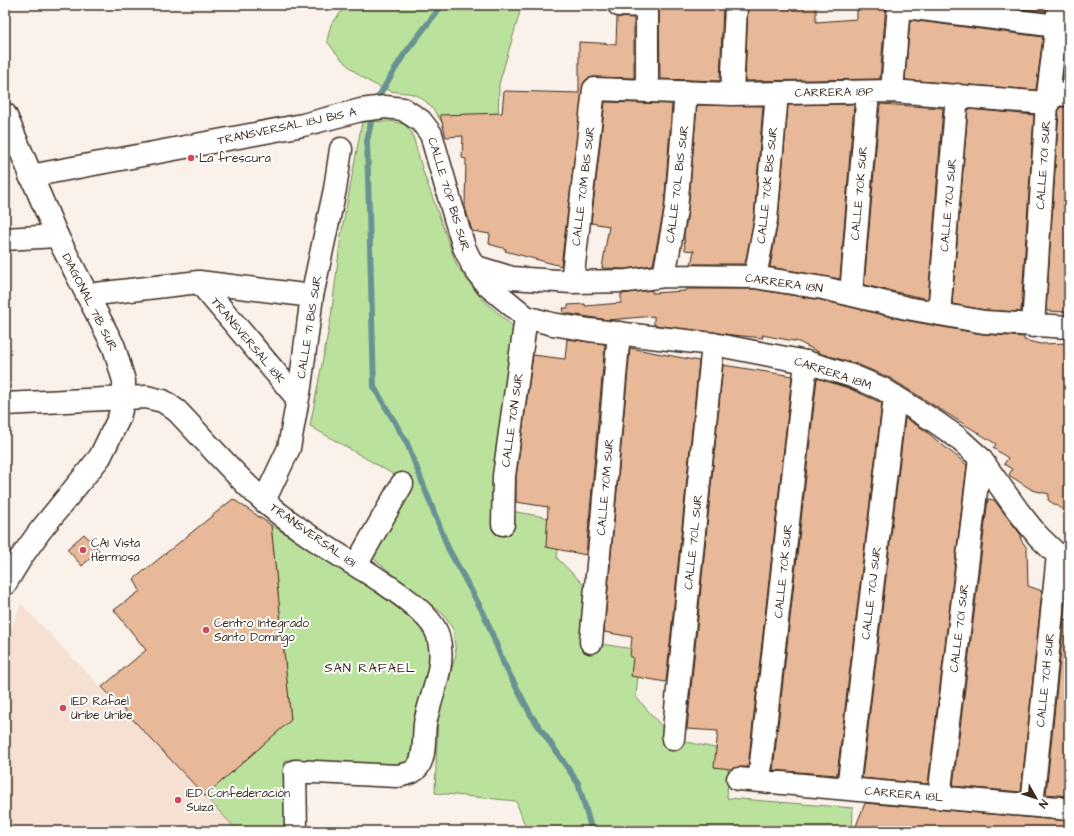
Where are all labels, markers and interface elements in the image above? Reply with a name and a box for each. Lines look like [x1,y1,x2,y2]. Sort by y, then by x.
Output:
street label: CARRERA 18P [795,83,874,102]
street label: TRANSVERSAL 18J BIS A [216,103,358,150]
street label: CALLE 70I SUR [1032,120,1055,210]
street label: CALLE 70L BIS SUR [662,124,693,244]
street label: CALLE 70M BIS SUR [568,125,599,247]
street label: CALLE 70K BIS SUR [753,126,782,244]
street label: CALLE 70P BIS SUR [423,135,474,253]
street label: CALLE 70K SUR [847,145,872,241]
place label: La frescura [199,150,271,167]
marker: La frescura [186,153,196,163]
street label: CALLE 70J SUR [936,158,961,253]
street label: DIAGONAL 71B SUR [58,251,121,354]
street label: CARRERA 18N [744,270,824,297]
street label: CALLE 71 BIS SUR [293,274,326,380]
street label: TRANSVERSAL 18K [207,294,289,387]
street label: CARRERA 18M [792,353,874,394]
street label: CALLE 70N SUR [497,372,528,468]
street label: CALLE 70M SUR [593,438,618,536]
street label: CALLE 70L SUR [680,494,707,591]
street label: TRANSVERSAL 18I [266,499,359,572]
street label: CALLE 70K SUR [770,523,797,619]
place label: CAI Vista Hermosa [91,535,140,566]
marker: CAI Vista Hermosa [78,545,88,555]
street label: CALLE 70J SUR [857,545,886,641]
street label: CALLE 70I SUR [946,583,973,673]
place label: Centro Integrado Santo Domingo [214,615,309,647]
marker: Centro Integrado Santo Domingo [201,625,211,635]
street label: CALLE 70H SUR [1032,632,1059,728]
district label: SAN RAFAEL [324,659,416,677]
place label: IED Rafael Uribe Uribe [71,693,133,724]
marker: IED Rafael Uribe Uribe [58,703,68,713]
north arrow [1016,778,1056,818]
street label: CARRERA 18L [864,783,945,806]
place label: IED Confederación Suiza [186,785,290,816]
marker: IED Confederación Suiza [173,795,183,805]
text: N [1035,797,1051,811]

